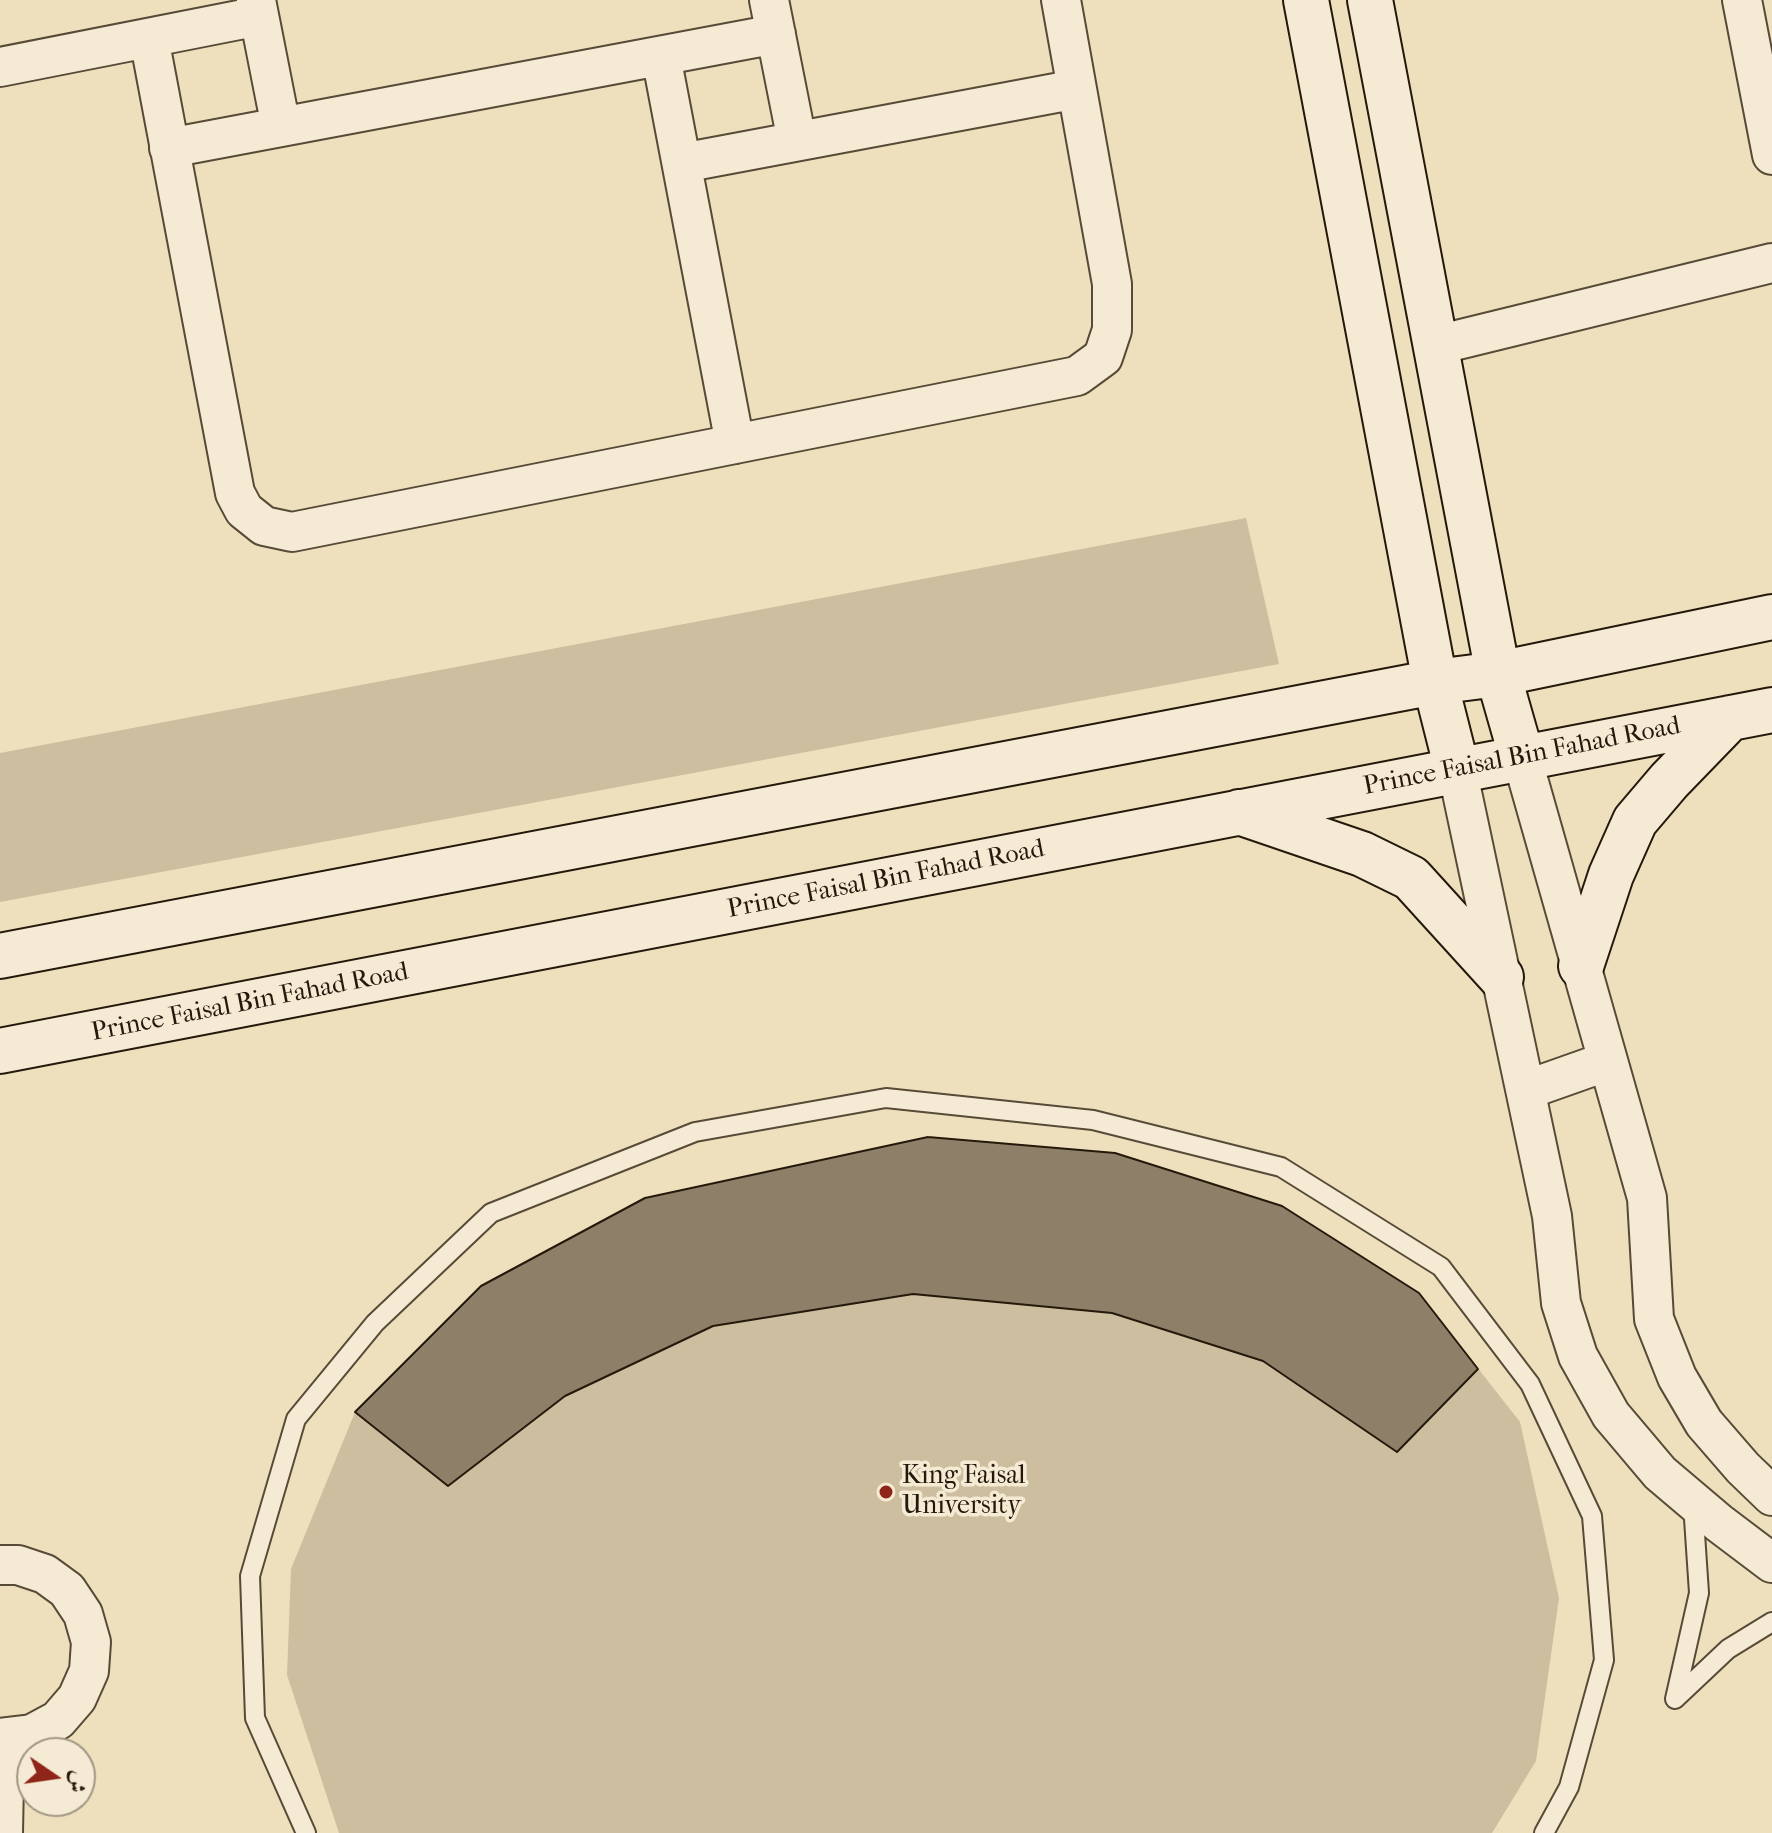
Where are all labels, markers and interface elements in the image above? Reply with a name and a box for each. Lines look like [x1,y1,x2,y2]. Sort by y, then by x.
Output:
street label: Prince Faisal Bin Fahad Road [1361,711,1683,803]
street label: Prince Faisal Bin Fahad Road [725,834,1047,926]
street label: Prince Faisal Bin Fahad Road [89,957,411,1049]
place label: King Faisal University [902,1461,1025,1522]
marker: King Faisal University [877,1483,895,1501]
north arrow [16,1737,96,1817]
text: ش [62,1768,93,1796]

